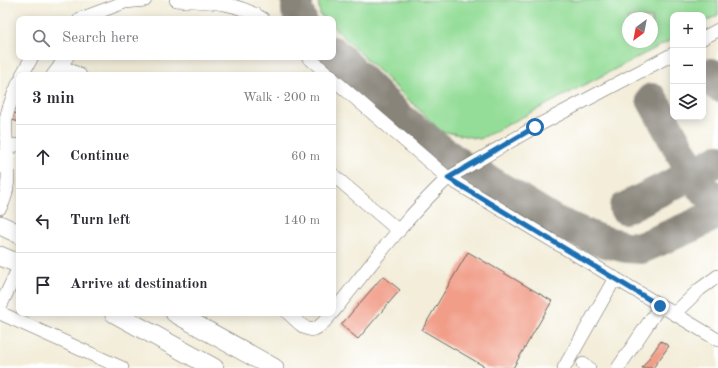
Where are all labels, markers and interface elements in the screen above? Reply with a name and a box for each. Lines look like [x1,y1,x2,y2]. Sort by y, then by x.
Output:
north arrow [622,12,658,48]
map controls [670,12,706,120]
button: + [670,12,706,48]
search box [16,16,336,60]
icon: search [30,27,52,49]
text: Search here [62,31,139,46]
button: − [670,48,706,84]
button: layers [670,84,706,120]
text: 3 min [32,90,75,107]
text: Walk · 200 m [243,91,320,104]
route start [526,118,544,136]
icon: ahead [32,146,54,168]
text: Continue [70,149,129,164]
text: 60 m [291,150,320,163]
icon: left [32,210,54,232]
text: Turn left [70,213,130,228]
text: 140 m [283,214,320,227]
icon: arrive [32,274,54,296]
text: Arrive at destination [70,277,208,292]
route end [651,297,669,315]

